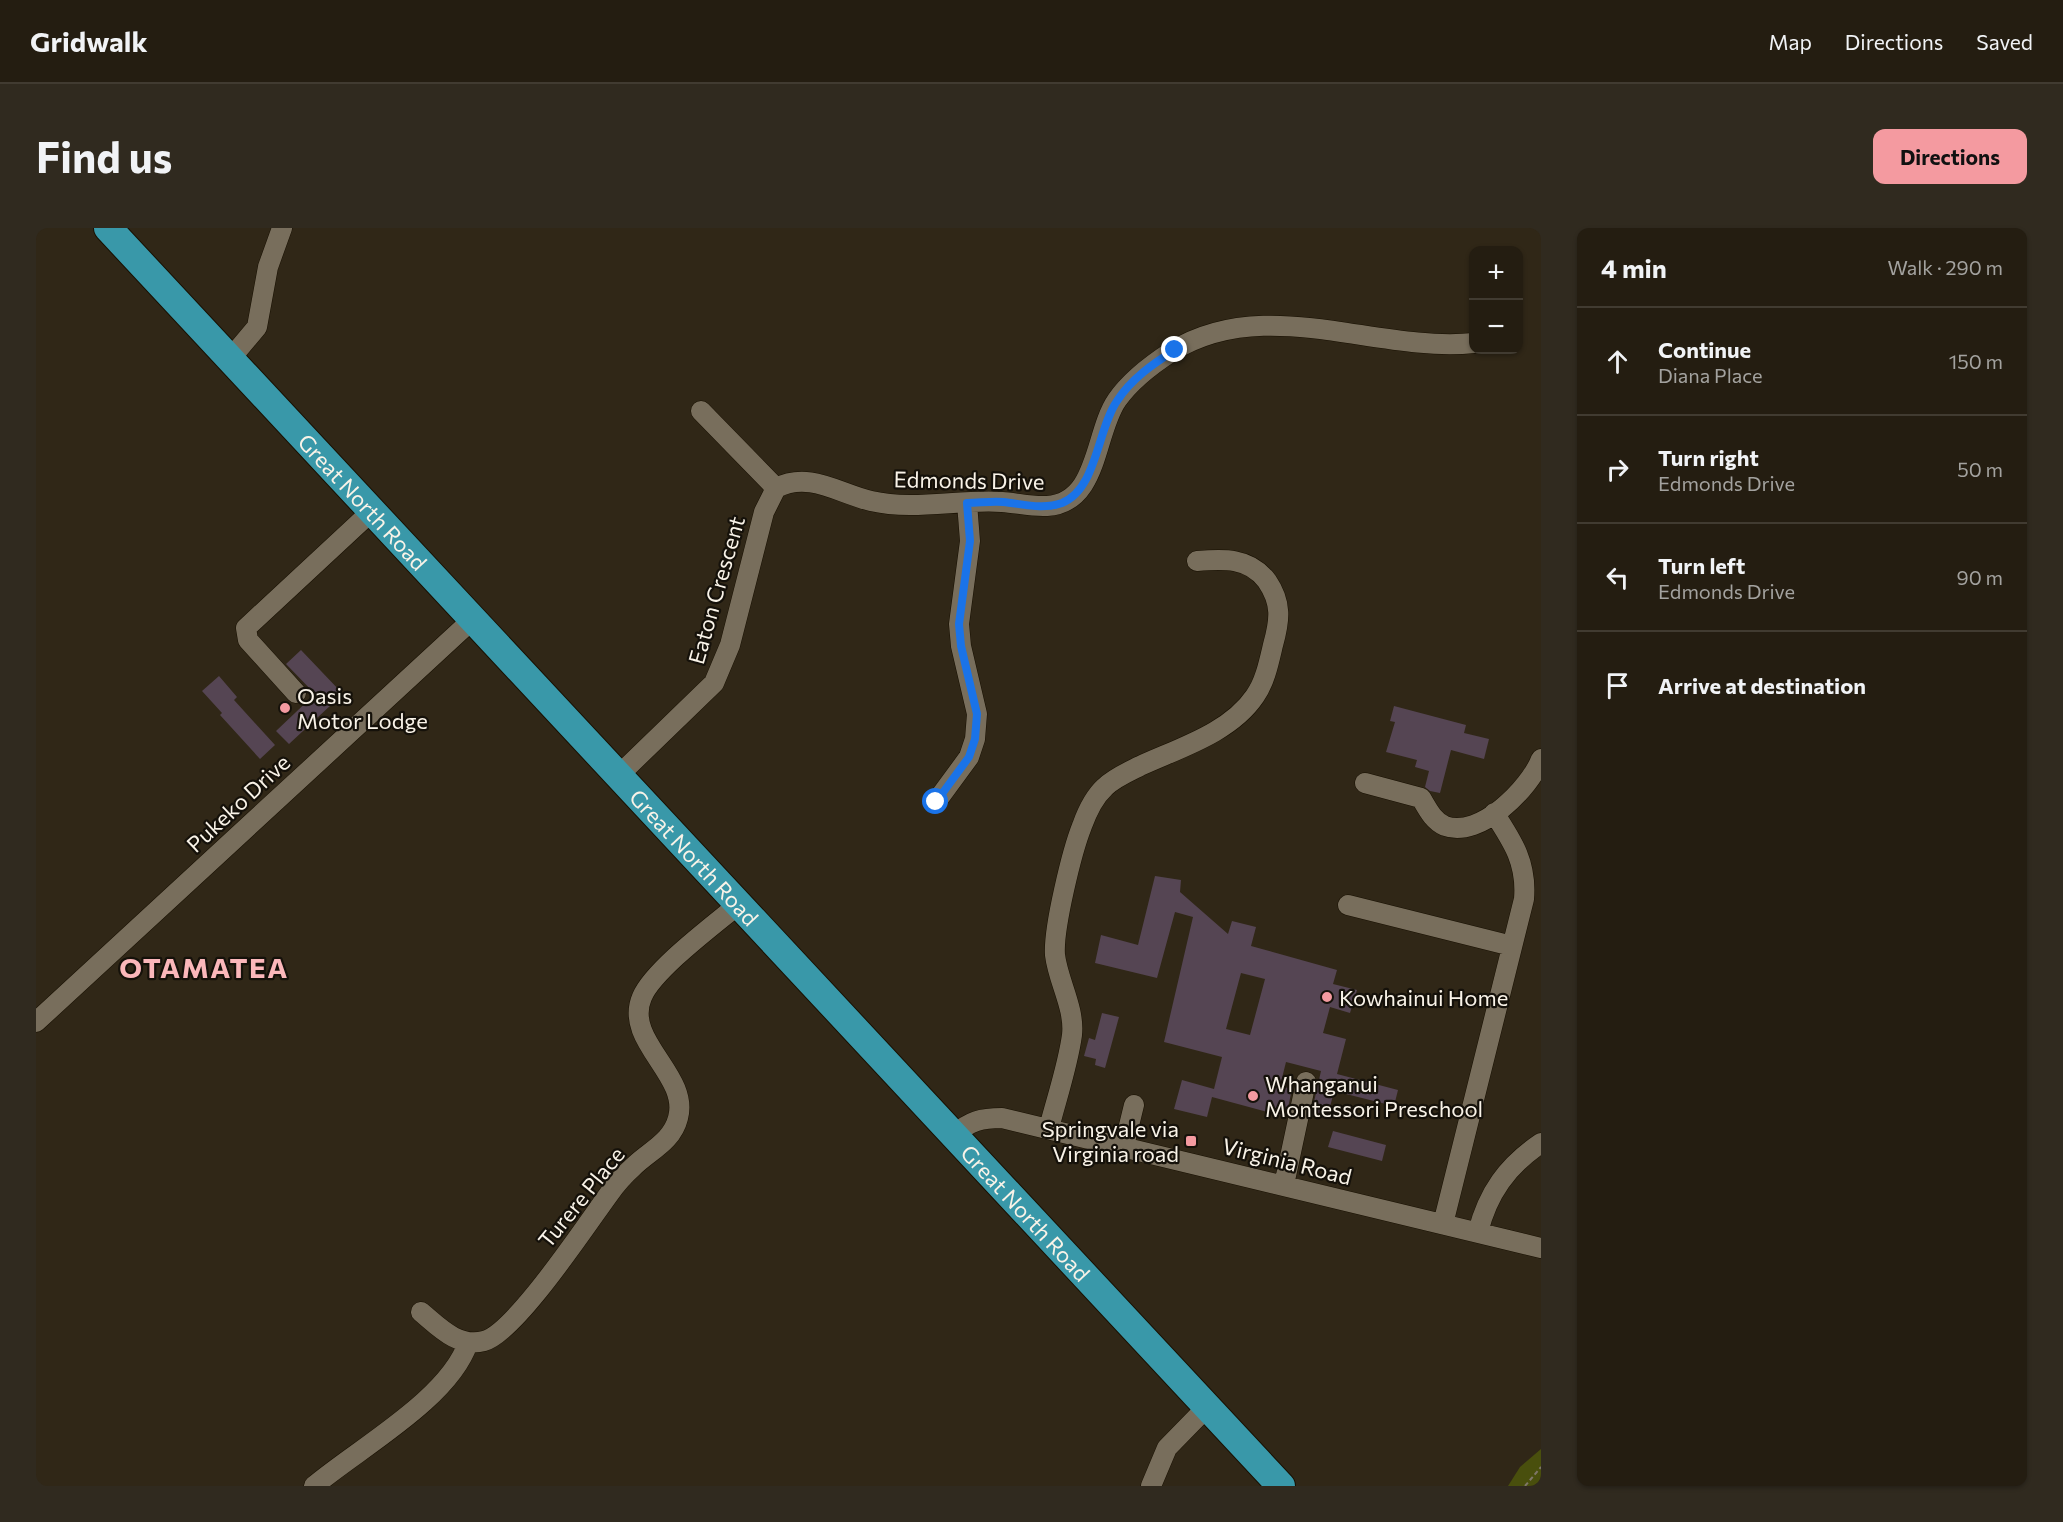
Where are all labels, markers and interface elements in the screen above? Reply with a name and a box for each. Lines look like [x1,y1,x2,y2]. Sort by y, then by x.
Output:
text: Gridwalk [30,24,148,58]
text: Map [1769,29,1812,54]
text: Directions [1845,29,1943,54]
text: Saved [1976,29,2033,54]
button: Directions [1873,129,2027,184]
text: Find us [36,130,172,182]
map controls [1469,246,1523,354]
button: + [1469,246,1523,300]
text: 4 min [1601,252,1667,283]
text: Walk · 290 m [1887,255,2003,279]
button: − [1469,300,1523,354]
route end [1161,336,1187,362]
text: Continue [1658,336,1751,363]
icon: ahead [1601,345,1634,378]
text: 150 m [1949,349,2003,373]
text: Diana Place [1658,363,1763,387]
street label: Great North Road [293,428,433,575]
text: Turn right [1658,444,1759,471]
icon: right [1601,453,1634,486]
text: 50 m [1957,457,2003,481]
street label: Edmonds Drive [893,465,1045,495]
text: Edmonds Drive [1658,471,1795,495]
street label: Eaton Crescent [682,513,750,667]
text: Turn left [1658,552,1745,579]
icon: left [1601,561,1634,594]
text: 90 m [1957,565,2003,589]
text: Edmonds Drive [1658,579,1795,603]
icon: arrive [1601,669,1634,702]
text: Arrive at destination [1658,672,1866,699]
place label: Oasis Motor Lodge [297,682,428,734]
marker: Oasis Motor Lodge [278,701,292,715]
street label: Pukeko Drive [181,748,295,858]
street label: Great North Road [624,783,765,931]
route start [922,788,948,814]
district label: OTAMATEA [119,950,289,984]
place label: Kowhainui Home [1339,984,1508,1011]
marker: Kowhainui Home [1320,990,1334,1004]
place label: Whanganui Montessori Preschool [1265,1070,1483,1122]
marker: Whanganui Montessori Preschool [1246,1089,1260,1103]
place label: Springvale via Virginia road [1042,1115,1179,1167]
street label: Virginia Road [1219,1132,1355,1190]
marker: Springvale via Virginia road [1184,1134,1198,1148]
street label: Great North Road [956,1139,1096,1286]
street label: Turere Place [532,1141,630,1253]

